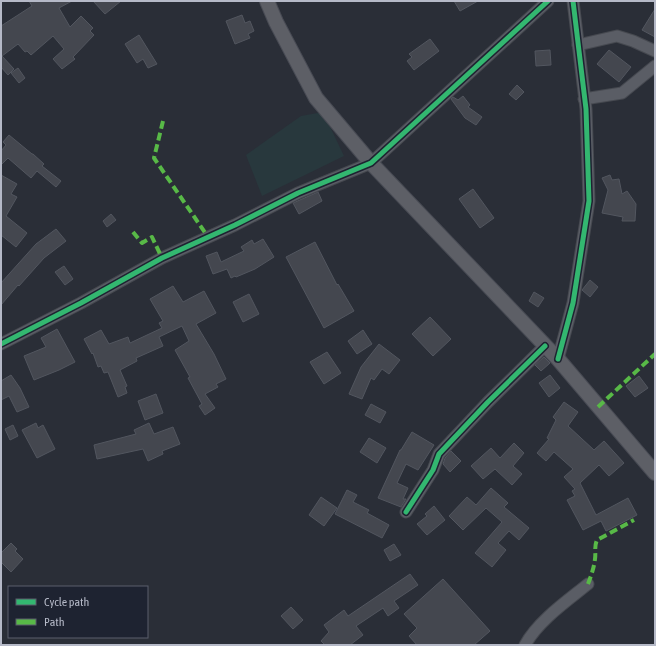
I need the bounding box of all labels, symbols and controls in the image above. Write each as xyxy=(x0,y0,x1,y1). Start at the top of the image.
legend xyxy=(8,586,148,638)
text: Cycle path xyxy=(44,595,89,609)
text: Path xyxy=(44,615,65,629)

